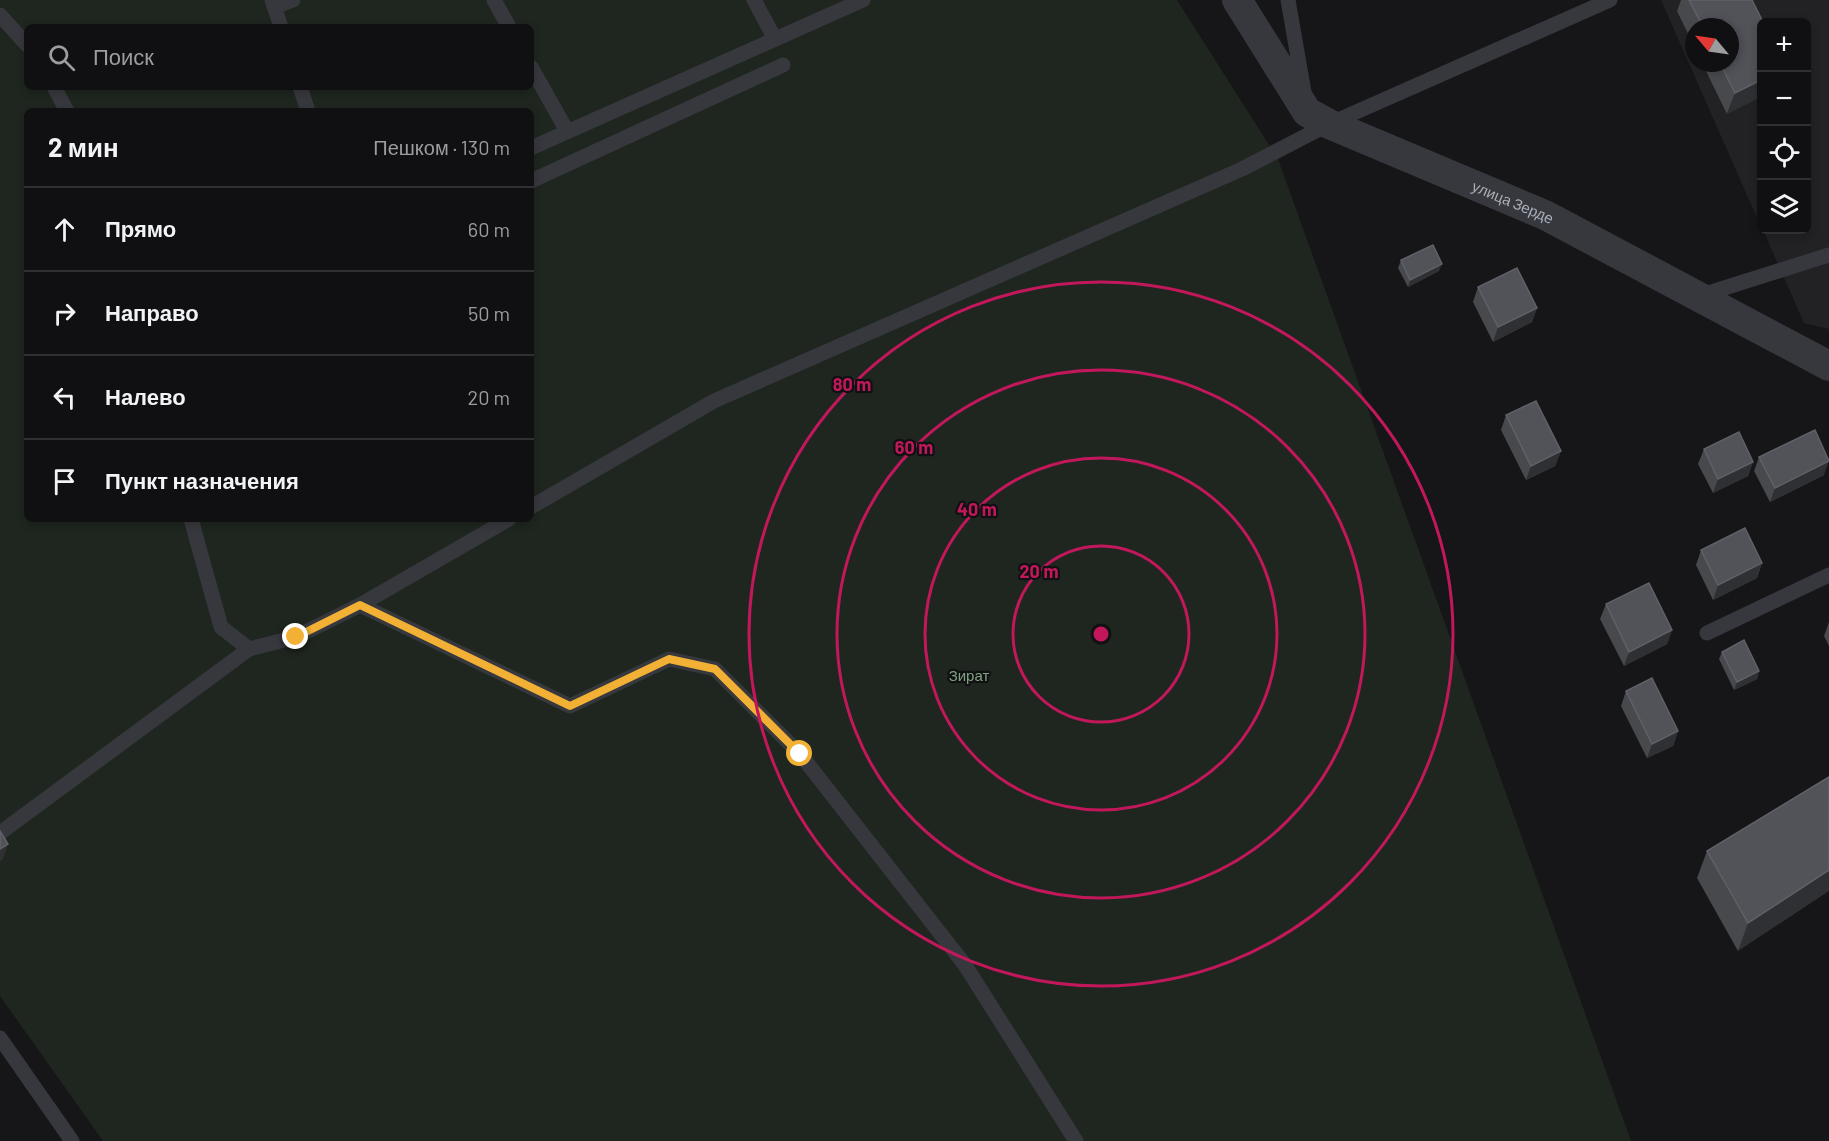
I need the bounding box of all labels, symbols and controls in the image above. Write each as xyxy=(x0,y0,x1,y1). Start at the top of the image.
north arrow xyxy=(1685,18,1739,72)
map controls xyxy=(1757,18,1811,234)
button: + xyxy=(1757,18,1811,72)
search box xyxy=(24,24,534,90)
icon: search xyxy=(45,41,78,74)
text: Поиск xyxy=(93,43,154,69)
button: − xyxy=(1757,72,1811,126)
button: locate xyxy=(1757,126,1811,180)
text: 2 мин xyxy=(48,131,119,162)
text: Пешком · 130 m xyxy=(373,135,510,159)
street label: улица Зерде xyxy=(1470,176,1557,227)
button: layers xyxy=(1757,180,1811,234)
icon: ahead xyxy=(48,213,81,246)
text: Прямо xyxy=(105,215,176,241)
text: 60 m xyxy=(468,217,510,241)
icon: right xyxy=(48,297,81,330)
text: Направо xyxy=(105,299,199,325)
text: 50 m xyxy=(468,301,510,325)
text: 80 m xyxy=(833,373,871,395)
icon: left xyxy=(48,381,81,414)
text: Налево xyxy=(105,383,186,409)
text: 20 m xyxy=(467,385,510,409)
text: 60 m xyxy=(895,436,933,458)
icon: arrive xyxy=(48,465,81,498)
text: Пункт назначения xyxy=(105,467,299,493)
text: 40 m xyxy=(957,498,997,520)
text: 20 m xyxy=(1020,560,1058,582)
route end xyxy=(282,623,308,649)
centre of rings xyxy=(1091,624,1111,644)
park label: Зират xyxy=(949,666,989,684)
route start xyxy=(786,740,812,766)

